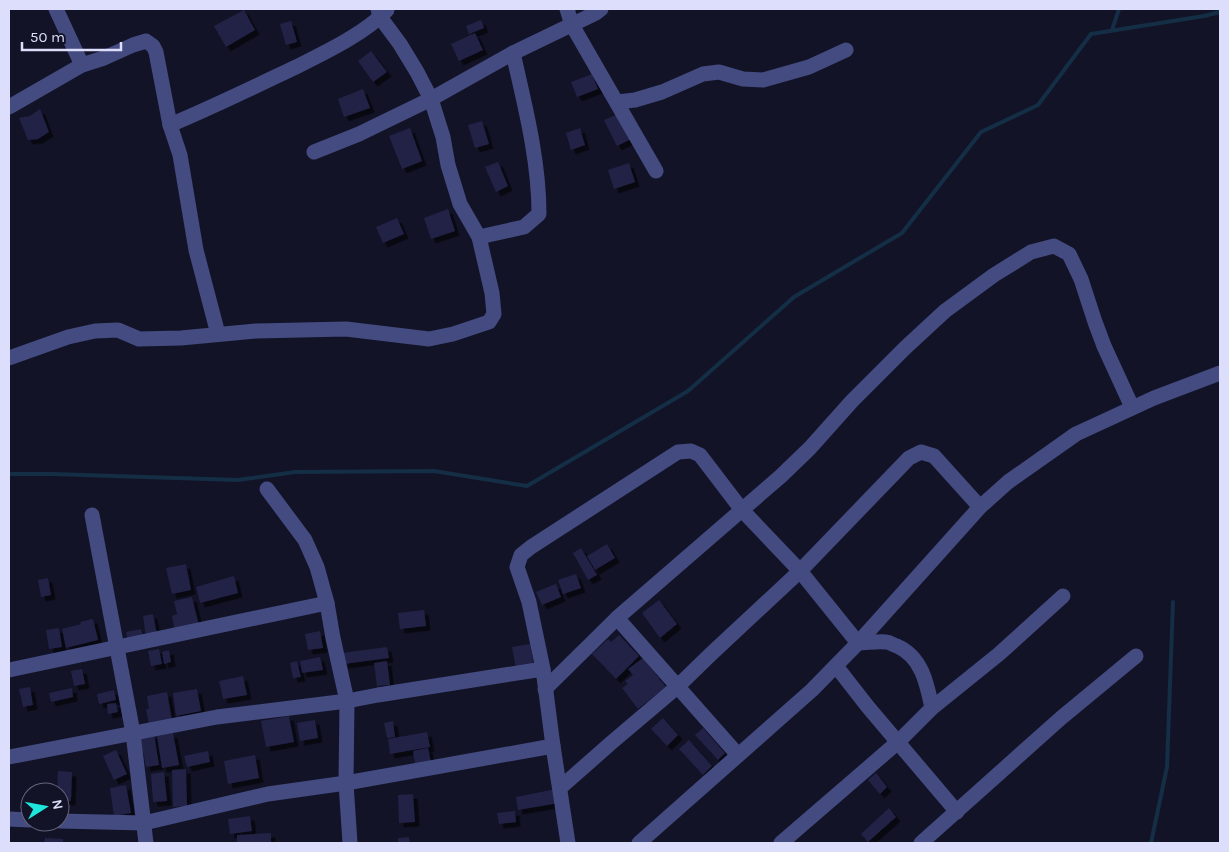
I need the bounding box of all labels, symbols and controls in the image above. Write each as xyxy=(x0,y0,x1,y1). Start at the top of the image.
scale bar xyxy=(22,20,121,52)
text: 50 m xyxy=(30,28,65,46)
north arrow xyxy=(20,782,70,832)
text: N xyxy=(48,798,67,811)

